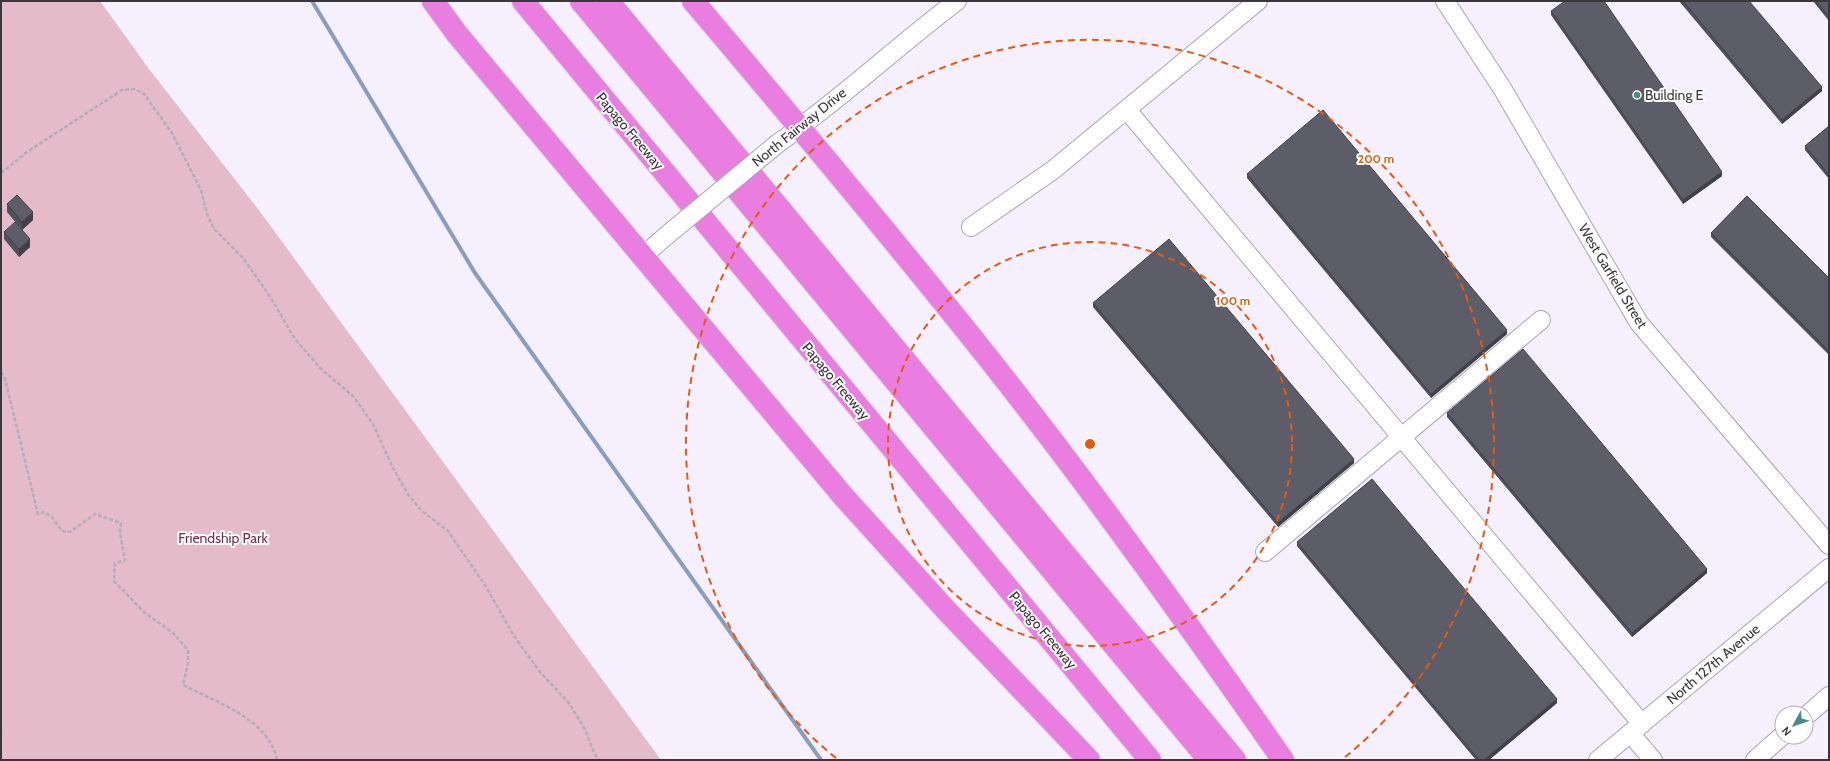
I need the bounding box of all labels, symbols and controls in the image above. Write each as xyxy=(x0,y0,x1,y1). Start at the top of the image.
street label: North Fairway Drive xyxy=(748,83,850,171)
place label: Building E xyxy=(1645,86,1704,104)
street label: Papago Freeway xyxy=(592,89,668,173)
marker: Building E xyxy=(1632,90,1642,100)
text: 200 m xyxy=(1358,151,1394,166)
street label: West Garfield Street xyxy=(1575,220,1651,332)
text: 100 m xyxy=(1216,293,1250,308)
street label: Papago Freeway xyxy=(798,339,874,423)
centre of rings xyxy=(1083,437,1097,451)
park label: Friendship Park xyxy=(178,529,268,547)
street label: Papago Freeway xyxy=(1005,588,1081,672)
street label: North 127th Avenue xyxy=(1663,620,1763,708)
north arrow xyxy=(1774,705,1814,745)
text: N xyxy=(1778,724,1794,739)

